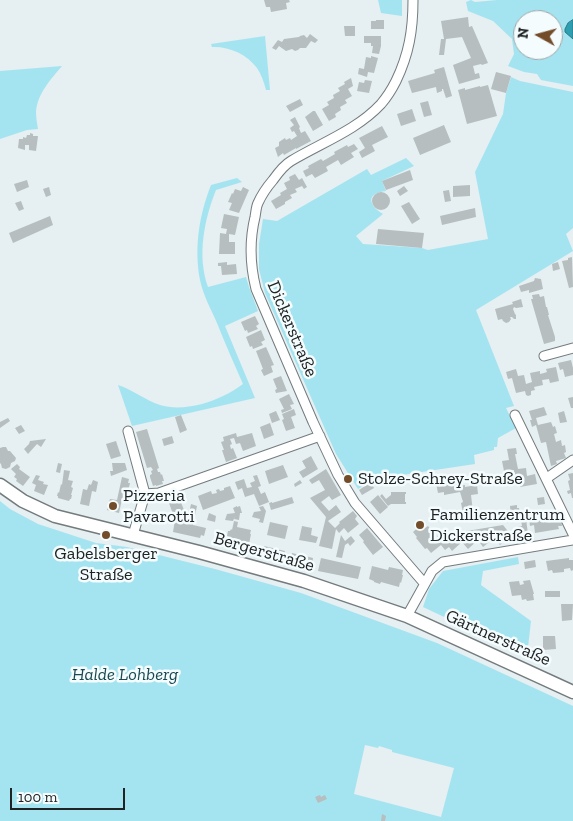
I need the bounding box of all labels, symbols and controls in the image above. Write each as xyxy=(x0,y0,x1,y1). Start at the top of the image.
north arrow xyxy=(513,10,563,60)
text: N xyxy=(515,27,533,40)
street label: Dickerstraße xyxy=(262,278,322,380)
place label: Stolze-Schrey-Straße xyxy=(358,468,523,490)
marker: Stolze-Schrey-Straße xyxy=(342,473,354,485)
place label: Pizzeria Pavarotti xyxy=(123,485,195,528)
marker: Pizzeria Pavarotti xyxy=(107,500,119,512)
place label: Familienzentrum Dickerstraße xyxy=(430,504,565,546)
marker: Familienzentrum Dickerstraße xyxy=(414,519,426,531)
street label: Bergerstraße xyxy=(211,527,317,577)
marker: Gabelsberger Straße xyxy=(100,529,112,541)
place label: Gabelsberger Straße xyxy=(54,543,158,586)
street label: Gärtnerstraße xyxy=(442,605,554,671)
park label: Halde Lohberg xyxy=(72,664,178,686)
scale bar xyxy=(12,778,128,810)
text: 100 m xyxy=(18,788,57,806)

